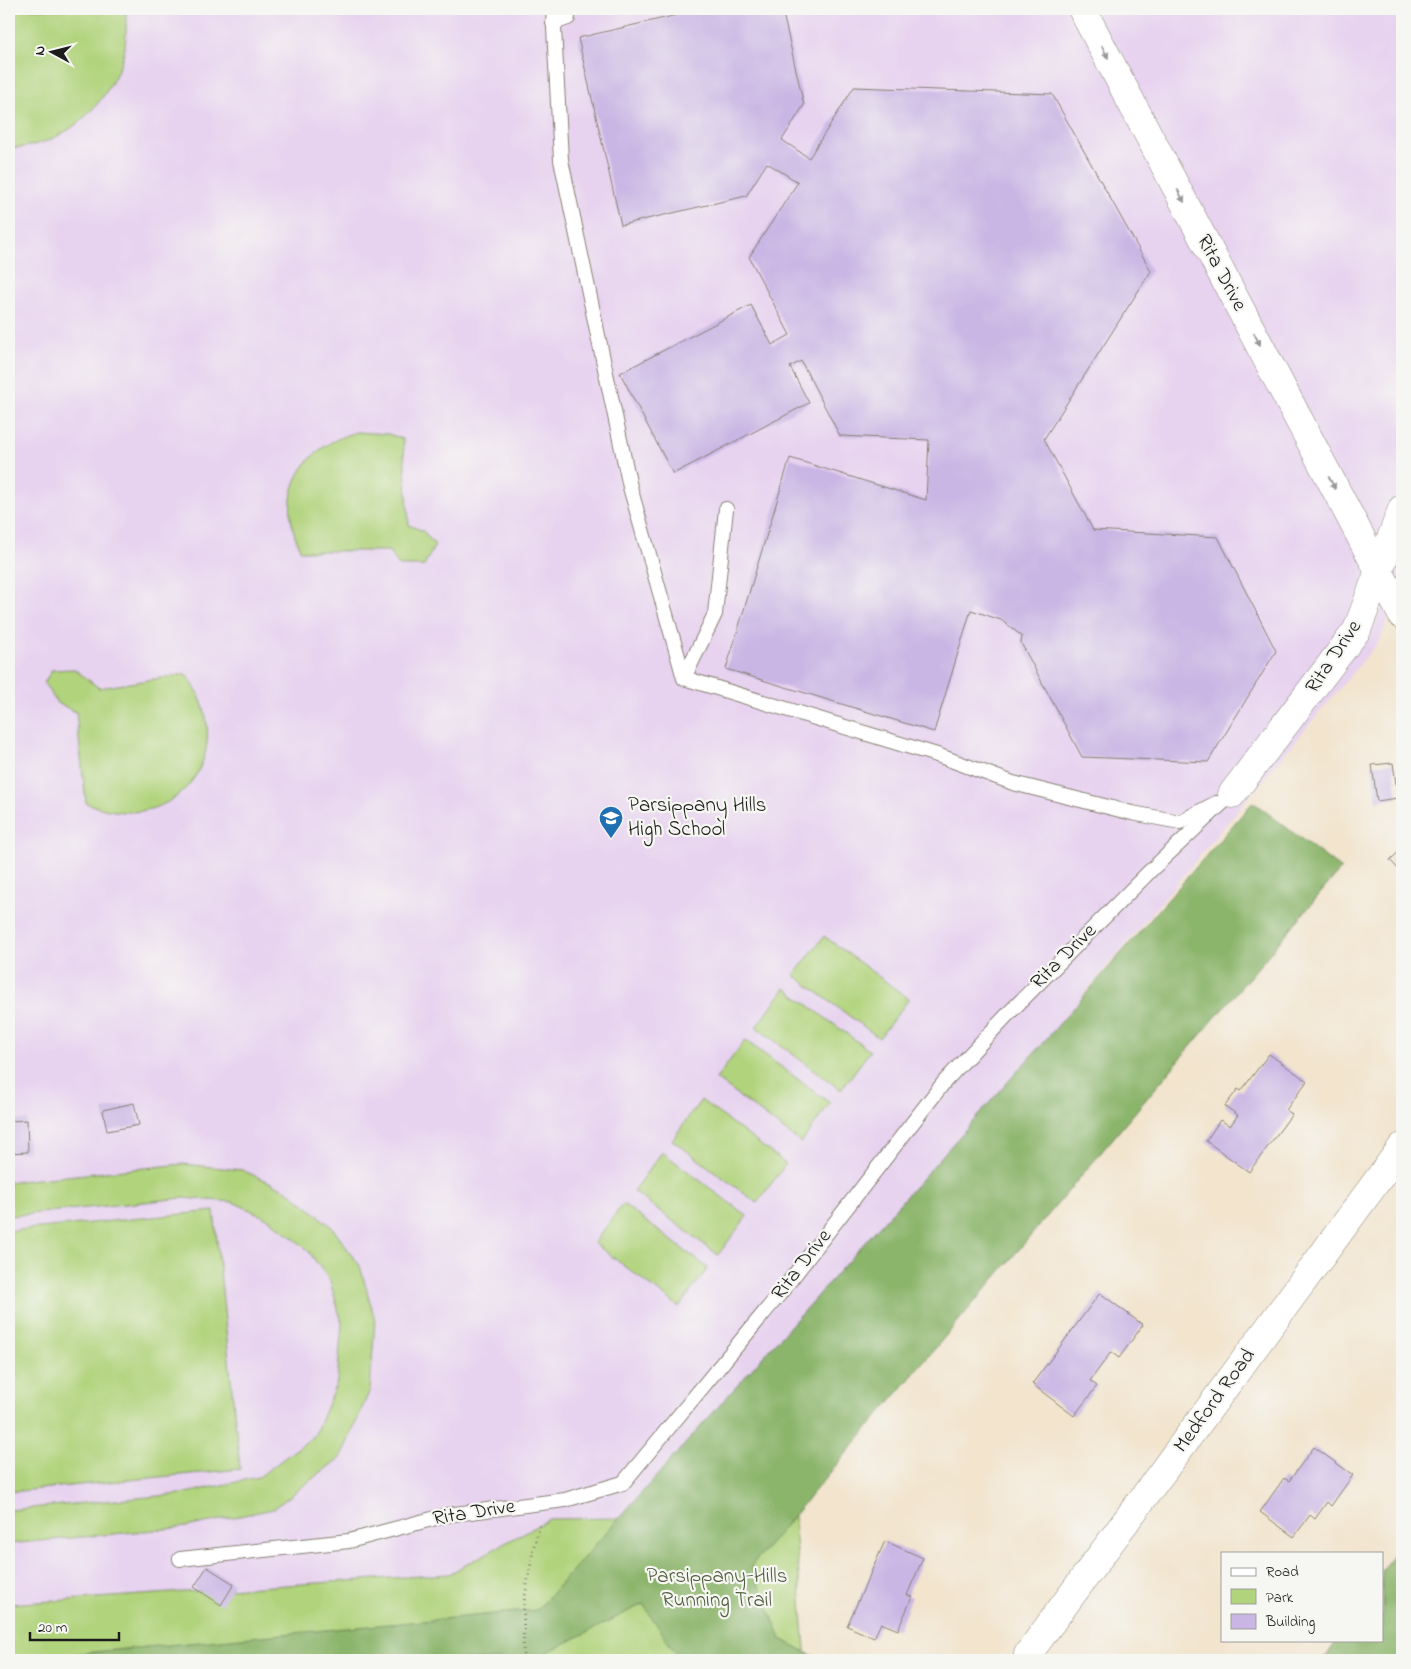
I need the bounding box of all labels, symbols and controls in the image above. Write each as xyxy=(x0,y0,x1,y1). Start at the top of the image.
north arrow xyxy=(28,28,78,78)
text: N xyxy=(30,45,52,57)
one-way arrow xyxy=(1101,45,1109,59)
one-way arrow xyxy=(1177,188,1185,203)
street label: Rita Drive xyxy=(1188,229,1254,317)
one-way arrow xyxy=(1252,333,1261,346)
one-way arrow xyxy=(1328,476,1336,490)
street label: Rita Drive xyxy=(1298,614,1370,700)
place label: Parsippany Hills High School xyxy=(628,791,766,847)
school or university icon: Parsippany Hills High School xyxy=(598,805,624,839)
street label: Rita Drive xyxy=(1024,917,1104,997)
street label: Rita Drive xyxy=(765,1223,840,1307)
street label: Medford Road xyxy=(1167,1342,1263,1459)
street label: Rita Drive xyxy=(431,1492,518,1534)
legend xyxy=(1221,1552,1384,1642)
text: Road xyxy=(1266,1561,1299,1583)
park label: Parsippany-Hills Running Trail xyxy=(646,1562,788,1618)
text: Park xyxy=(1266,1587,1294,1609)
scale bar xyxy=(30,1609,119,1641)
text: Building xyxy=(1265,1611,1315,1634)
text: 20 m xyxy=(38,1617,68,1639)

